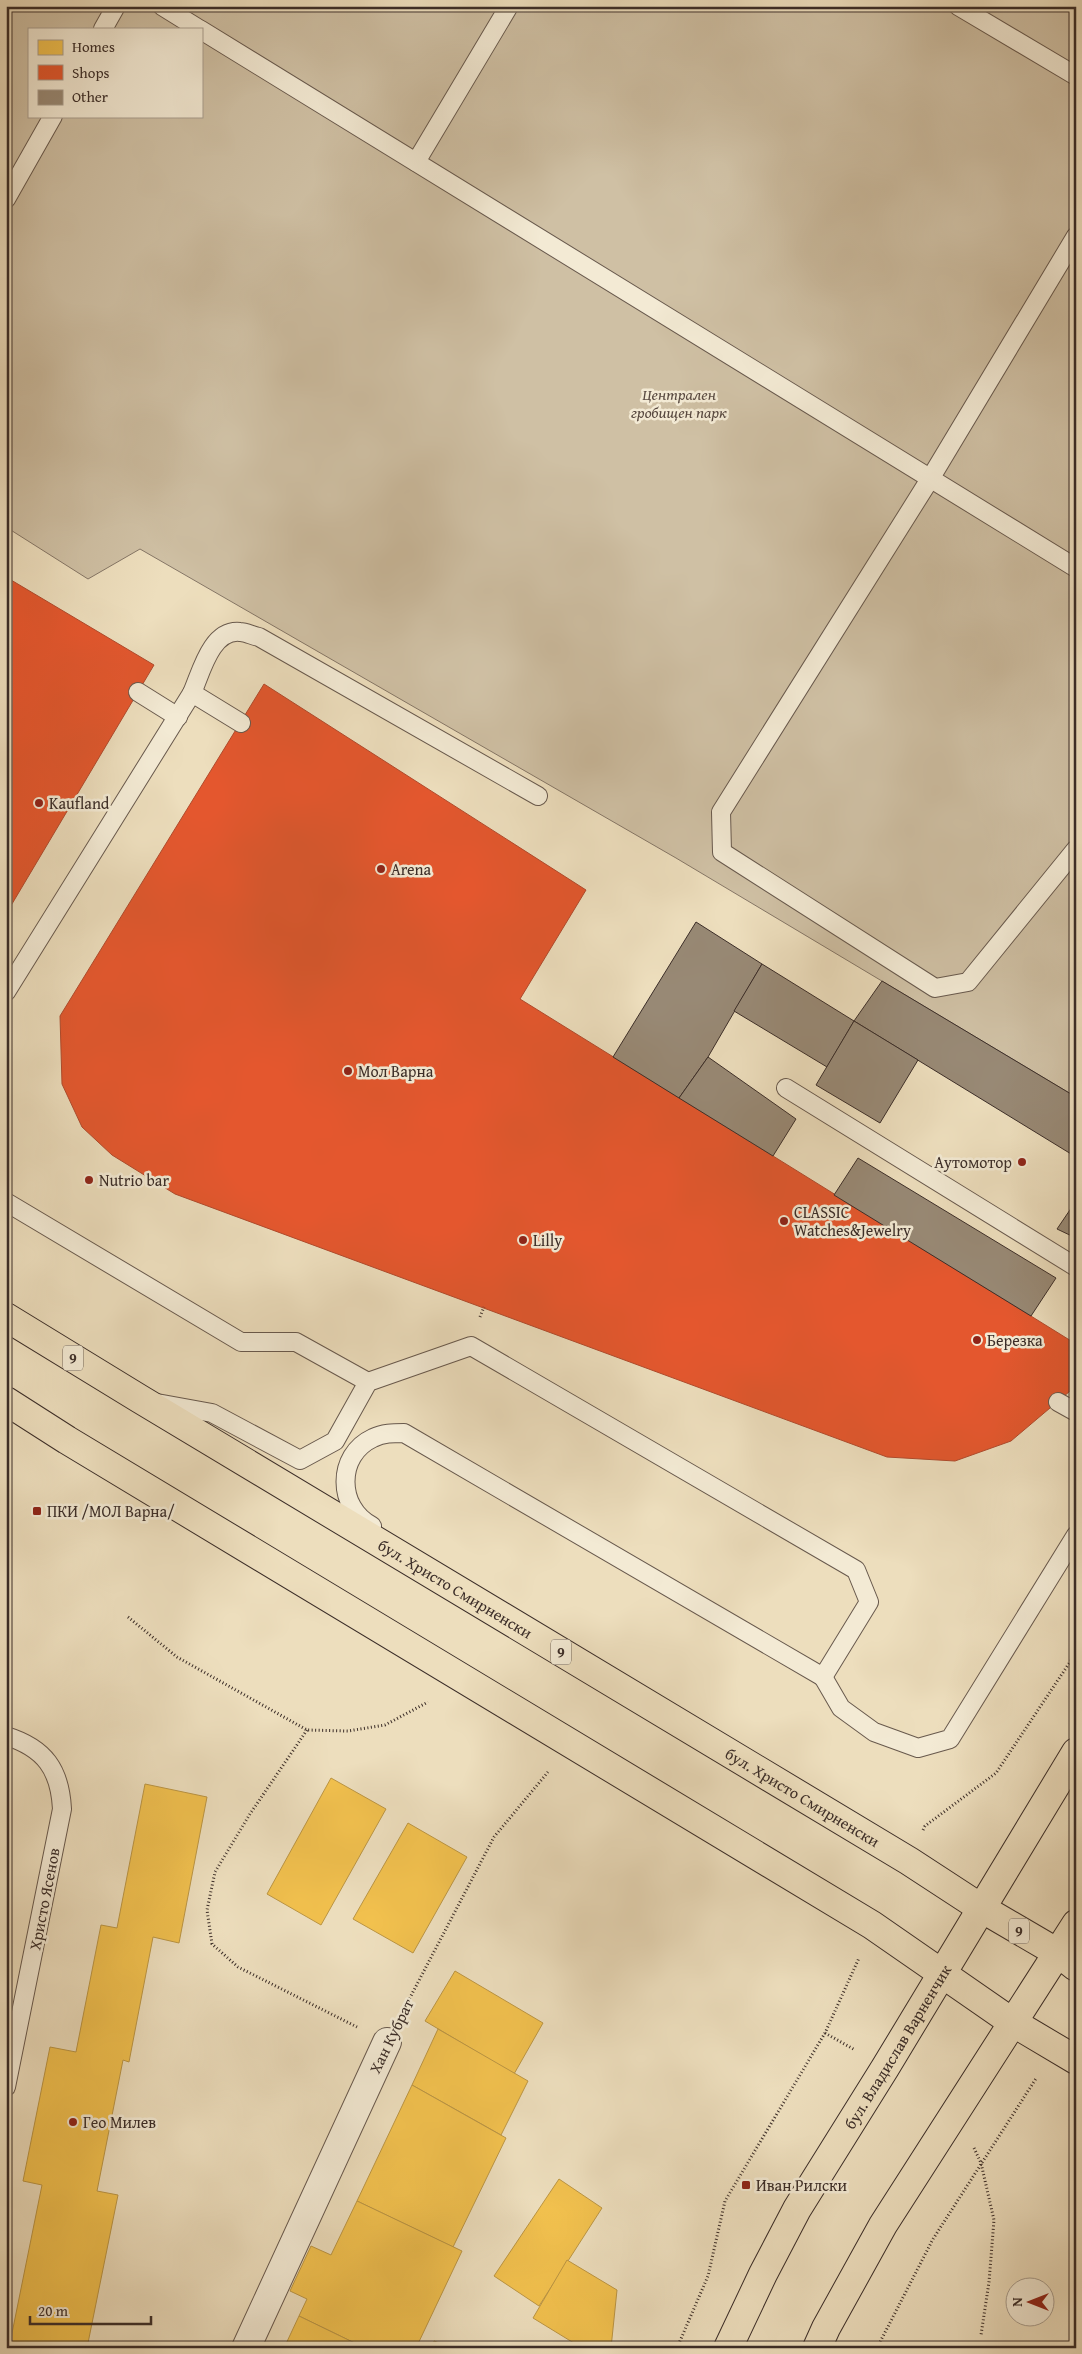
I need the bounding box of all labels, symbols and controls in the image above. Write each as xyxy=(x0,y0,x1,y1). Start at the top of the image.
legend xyxy=(28,28,202,118)
text: Homes xyxy=(72,36,115,57)
text: Shops xyxy=(72,62,109,83)
text: Other xyxy=(72,86,108,107)
park label: Централен гробищен парк xyxy=(631,382,727,424)
place label: Kaufland xyxy=(49,791,110,815)
marker: Kaufland xyxy=(33,797,45,809)
place label: Arena xyxy=(391,857,432,881)
marker: Arena xyxy=(375,863,387,875)
place label: Мол Варна xyxy=(358,1059,434,1083)
marker: Мол Варна xyxy=(342,1065,354,1077)
place label: Аутомотор xyxy=(934,1150,1012,1174)
marker: Аутомотор xyxy=(1016,1156,1028,1168)
place label: Nutrio bar xyxy=(99,1168,169,1192)
marker: Nutrio bar xyxy=(83,1174,95,1186)
place label: CLASSIC Watches&Jewelry xyxy=(794,1200,911,1242)
marker: CLASSIC Watches&Jewelry xyxy=(778,1215,790,1227)
place label: Lilly xyxy=(533,1228,562,1252)
marker: Lilly xyxy=(517,1234,529,1246)
place label: Березка xyxy=(987,1328,1043,1352)
marker: Березка xyxy=(971,1334,983,1346)
road number: 9 xyxy=(63,1346,83,1370)
place label: ПКИ /МОЛ Варна/ xyxy=(47,1499,175,1523)
marker: ПКИ /МОЛ Варна/ xyxy=(31,1505,43,1517)
street label: бул. Христо Смирненски xyxy=(374,1533,538,1644)
road number: 9 xyxy=(551,1640,571,1664)
street label: бул. Христо Смирненски xyxy=(721,1741,885,1853)
street label: Христо Ясенов xyxy=(22,1846,66,1952)
road number: 9 xyxy=(1009,1918,1029,1944)
street label: бул. Владислав Варненчик xyxy=(838,1959,957,2134)
street label: Хан Кубрат xyxy=(363,1994,420,2077)
place label: Гео Милев xyxy=(83,2110,156,2134)
marker: Гео Милев xyxy=(67,2116,79,2128)
place label: Иван Рилски xyxy=(756,2173,847,2197)
marker: Иван Рилски xyxy=(740,2179,752,2191)
north arrow xyxy=(1004,2276,1054,2326)
scale bar xyxy=(30,2294,151,2326)
text: N xyxy=(1007,2297,1027,2307)
text: 20 m xyxy=(38,2300,69,2321)

